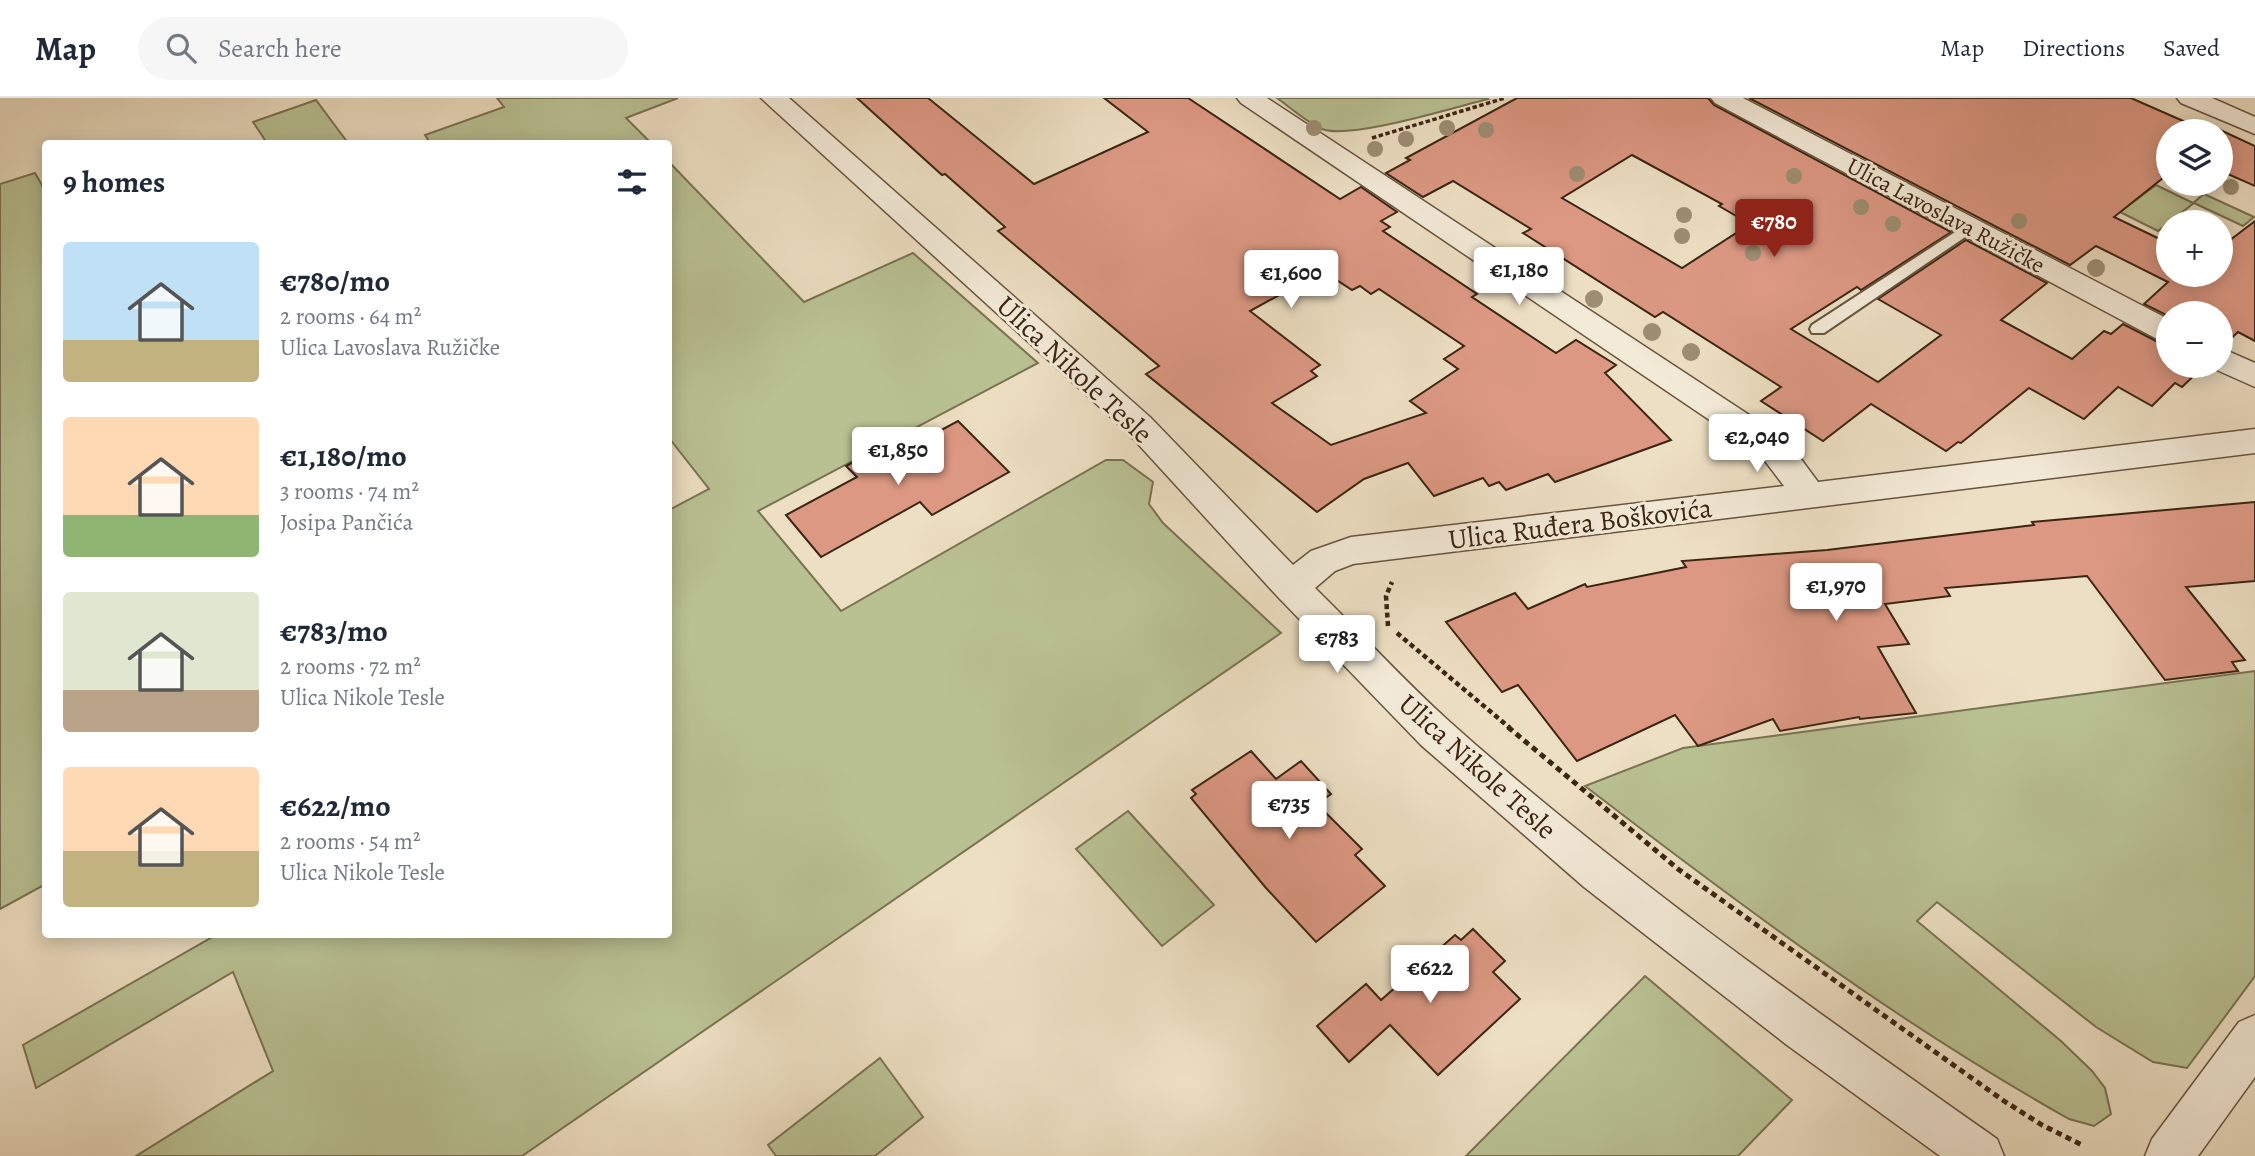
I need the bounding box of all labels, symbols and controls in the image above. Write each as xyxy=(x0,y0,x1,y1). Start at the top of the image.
search box xyxy=(138,17,628,80)
text: Map xyxy=(35,26,96,71)
icon: search xyxy=(162,29,200,67)
text: Search here xyxy=(218,31,342,66)
text: Map xyxy=(1940,32,1984,64)
text: Directions xyxy=(2022,32,2125,64)
text: Saved xyxy=(2163,32,2220,64)
map controls xyxy=(2156,119,2233,378)
button: layers xyxy=(2156,119,2233,196)
street label: Ulica Lavoslava Ružičke xyxy=(1841,150,2050,281)
text: 9 homes xyxy=(63,162,165,202)
icon: filters xyxy=(613,163,651,201)
pin: €780 xyxy=(1733,200,1815,259)
text: €780 xyxy=(1751,206,1797,237)
button: + xyxy=(2156,210,2233,287)
pin: €1,180 xyxy=(1462,248,1576,307)
pin: €1,600 xyxy=(1234,250,1348,310)
text: €1,180 xyxy=(1490,254,1548,285)
text: €1,600 xyxy=(1260,257,1322,288)
text: €780/mo xyxy=(280,261,390,301)
icon: home xyxy=(119,270,203,354)
street label: Ulica Nikole Tesle xyxy=(988,287,1161,452)
text: 2 rooms · 64 m² xyxy=(280,301,421,332)
button: − xyxy=(2156,301,2233,378)
text: Ulica Lavoslava Ružičke xyxy=(280,332,500,363)
pin: €2,040 xyxy=(1700,414,1814,474)
text: €2,040 xyxy=(1725,421,1789,452)
pin: €1,850 xyxy=(841,428,955,487)
text: €1,850 xyxy=(868,434,928,465)
text: €1,180/mo xyxy=(280,436,407,476)
icon: home xyxy=(119,445,203,529)
text: 3 rooms · 74 m² xyxy=(280,476,419,507)
street label: Ulica Ruđera Boškovića xyxy=(1446,489,1714,559)
text: Josipa Pančića xyxy=(280,507,413,538)
pin: €1,970 xyxy=(1779,564,1893,623)
text: €1,970 xyxy=(1806,570,1866,601)
text: €783/mo xyxy=(280,611,388,651)
pin: €783 xyxy=(1296,616,1378,675)
icon: home xyxy=(119,620,203,704)
text: €783 xyxy=(1315,622,1359,653)
text: 2 rooms · 72 m² xyxy=(280,651,421,682)
text: Ulica Nikole Tesle xyxy=(280,682,445,713)
street label: Ulica Nikole Tesle xyxy=(1390,685,1565,848)
pin: €735 xyxy=(1248,782,1330,841)
text: €622/mo xyxy=(280,786,391,826)
text: €735 xyxy=(1268,788,1310,819)
icon: home xyxy=(119,795,203,879)
text: 2 rooms · 54 m² xyxy=(280,826,421,857)
text: Ulica Nikole Tesle xyxy=(280,857,445,888)
pin: €622 xyxy=(1389,946,1471,1005)
text: €622 xyxy=(1407,952,1453,983)

